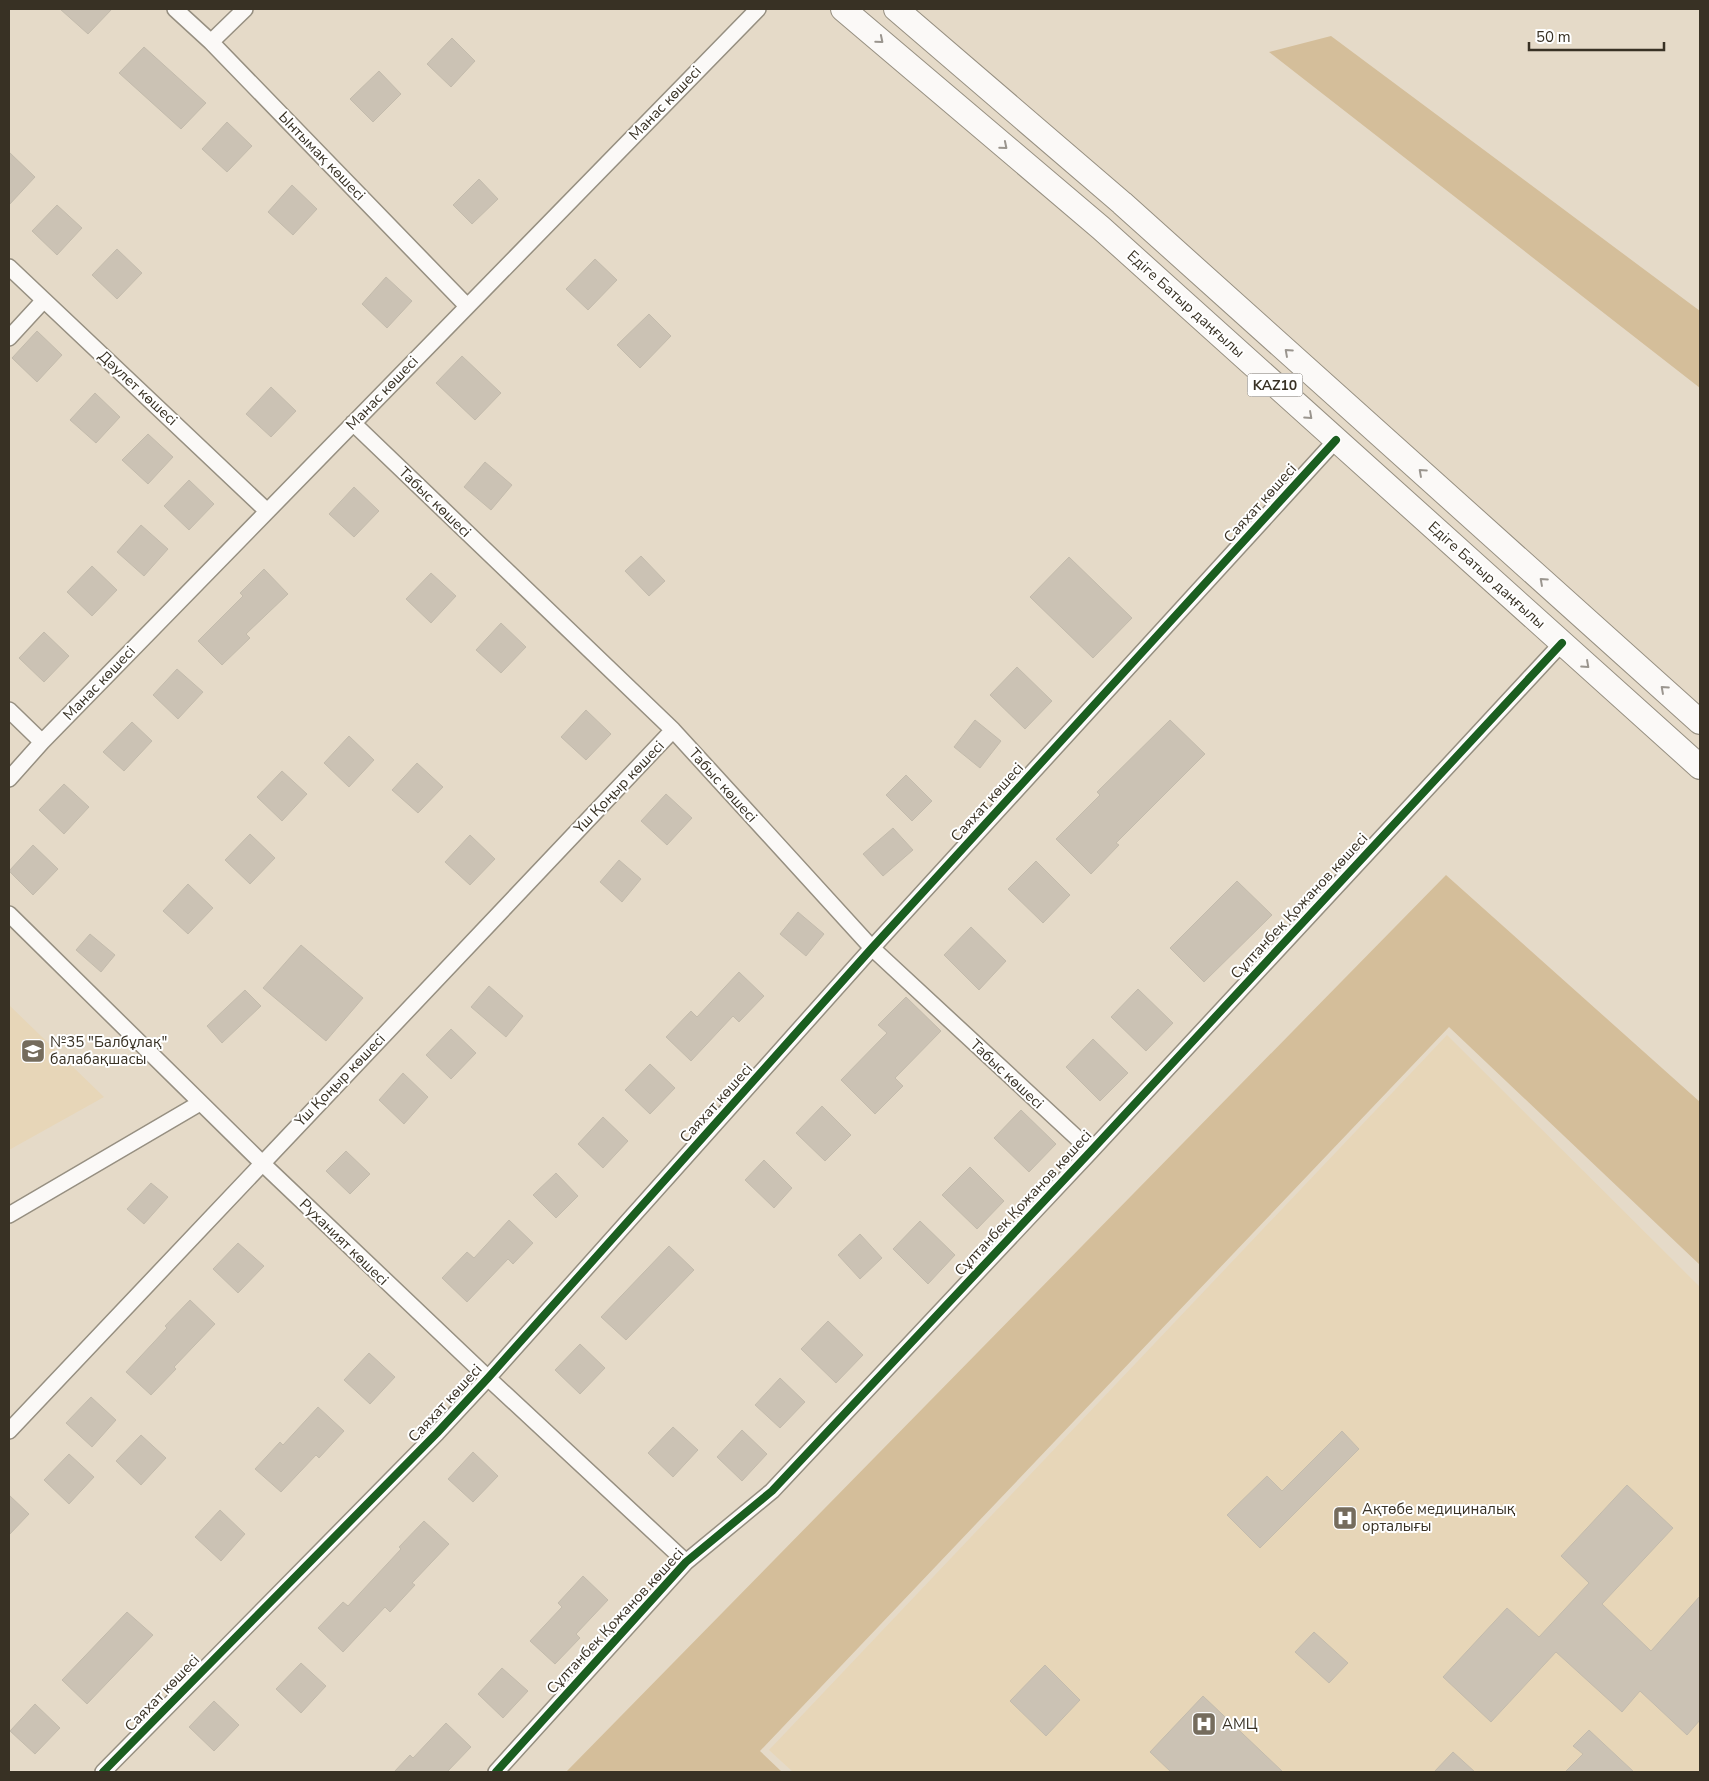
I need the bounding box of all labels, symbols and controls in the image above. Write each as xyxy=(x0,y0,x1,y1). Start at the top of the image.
scale bar xyxy=(1529,20,1664,52)
text: 50 m xyxy=(1536,27,1571,47)
one-way arrow xyxy=(875,35,884,44)
street label: Манас көшесі xyxy=(624,62,706,144)
street label: Ынтымақ көшесі xyxy=(274,107,370,205)
one-way arrow xyxy=(998,140,1007,148)
street label: Едіге Батыр даңғылы xyxy=(1123,246,1249,362)
street label: Дәулет көшесі xyxy=(94,346,182,430)
one-way arrow xyxy=(1285,349,1294,358)
street label: Манас көшесі xyxy=(341,352,423,434)
road number: KAZ10 xyxy=(1248,374,1302,396)
one-way arrow xyxy=(1304,410,1313,419)
street label: Саяхат көшесі xyxy=(1219,459,1301,547)
street label: Табыс көшесі xyxy=(394,462,476,542)
one-way arrow xyxy=(1419,469,1428,478)
street label: Едіге Батыр даңғылы xyxy=(1424,517,1550,633)
one-way arrow xyxy=(1540,578,1549,587)
street label: Манас көшесі xyxy=(58,642,140,724)
one-way arrow xyxy=(1581,659,1590,668)
one-way arrow xyxy=(1660,686,1669,695)
street label: Үш Қоңыр көшесі xyxy=(569,736,669,839)
street label: Табыс көшесі xyxy=(684,744,762,826)
street label: Саяхат көшесі xyxy=(946,758,1028,846)
street label: Сұлтанбек Қожанов көшесі xyxy=(1226,829,1372,983)
street label: Үш Қоңыр көшесі xyxy=(290,1029,390,1132)
place label: №35 "Балбұлақ" балабақшасы xyxy=(50,1032,167,1069)
street label: Табыс көшесі xyxy=(966,1035,1048,1113)
school or university icon: №35 "Балбұлақ" балабақшасы xyxy=(20,1038,46,1064)
street label: Саяхат көшесі xyxy=(675,1059,757,1147)
street label: Сұлтанбек Қожанов көшесі xyxy=(950,1126,1096,1280)
street label: Руханият көшесі xyxy=(295,1194,393,1290)
street label: Саяхат көшесі xyxy=(404,1360,486,1446)
place label: Ақтөбе медициналық орталығы xyxy=(1362,1499,1516,1536)
hospital icon: Ақтөбе медициналық орталығы xyxy=(1332,1505,1358,1531)
street label: Сұлтанбек Қожанов көшесі xyxy=(542,1544,688,1698)
street label: Саяхат көшесі xyxy=(120,1650,204,1736)
hospital icon: АМЦ xyxy=(1191,1711,1217,1737)
place label: АМЦ xyxy=(1222,1714,1258,1734)

